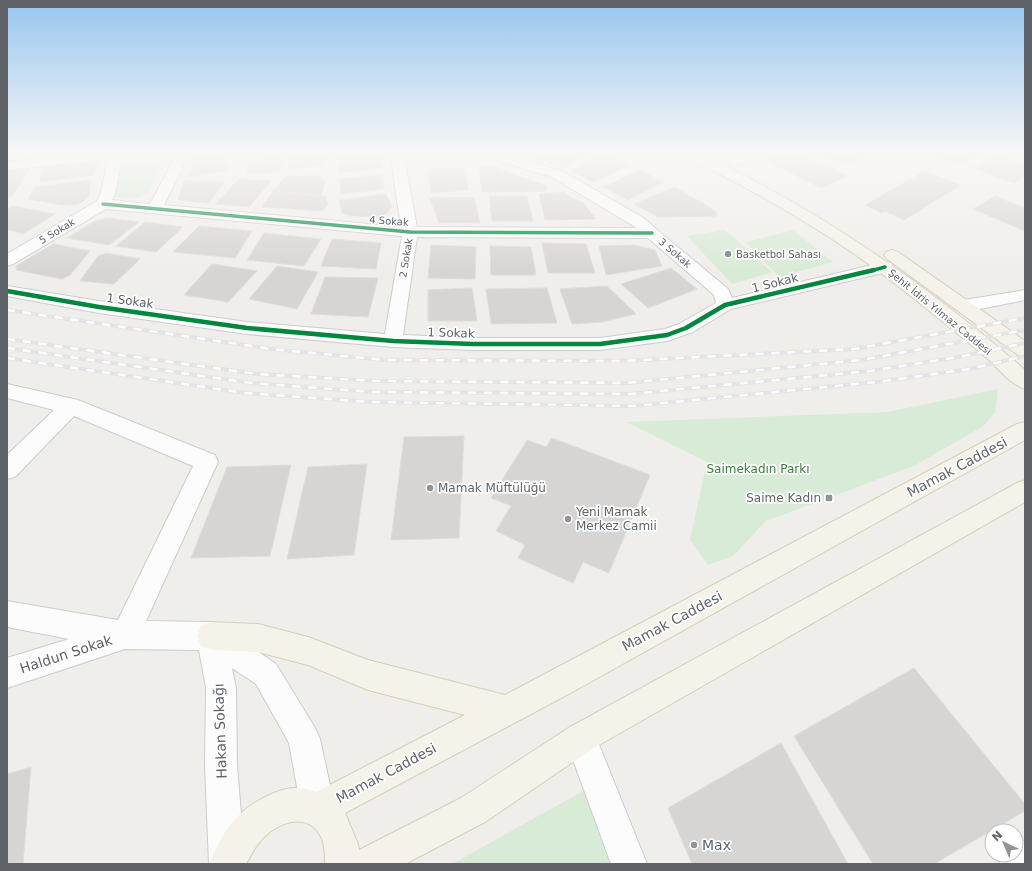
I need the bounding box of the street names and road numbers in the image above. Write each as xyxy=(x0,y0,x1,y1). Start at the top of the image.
street label: 4 Sokak xyxy=(369,214,409,228)
street label: 5 Sokak xyxy=(37,216,77,246)
street label: 3 Sokak xyxy=(656,236,694,270)
street label: 2 Sokak xyxy=(397,237,415,278)
street label: Şehit İdris Yılmaz Caddesi xyxy=(886,266,994,357)
street label: 1 Sokak xyxy=(750,270,800,296)
street label: 1 Sokak xyxy=(106,291,155,311)
street label: 1 Sokak xyxy=(427,325,475,341)
street label: Mamak Caddesi xyxy=(904,434,1010,500)
street label: Mamak Caddesi xyxy=(619,588,725,654)
street label: Haldun Sokak xyxy=(18,631,115,676)
street label: Hakan Sokağı xyxy=(210,683,230,779)
street label: Mamak Caddesi xyxy=(333,740,439,806)

